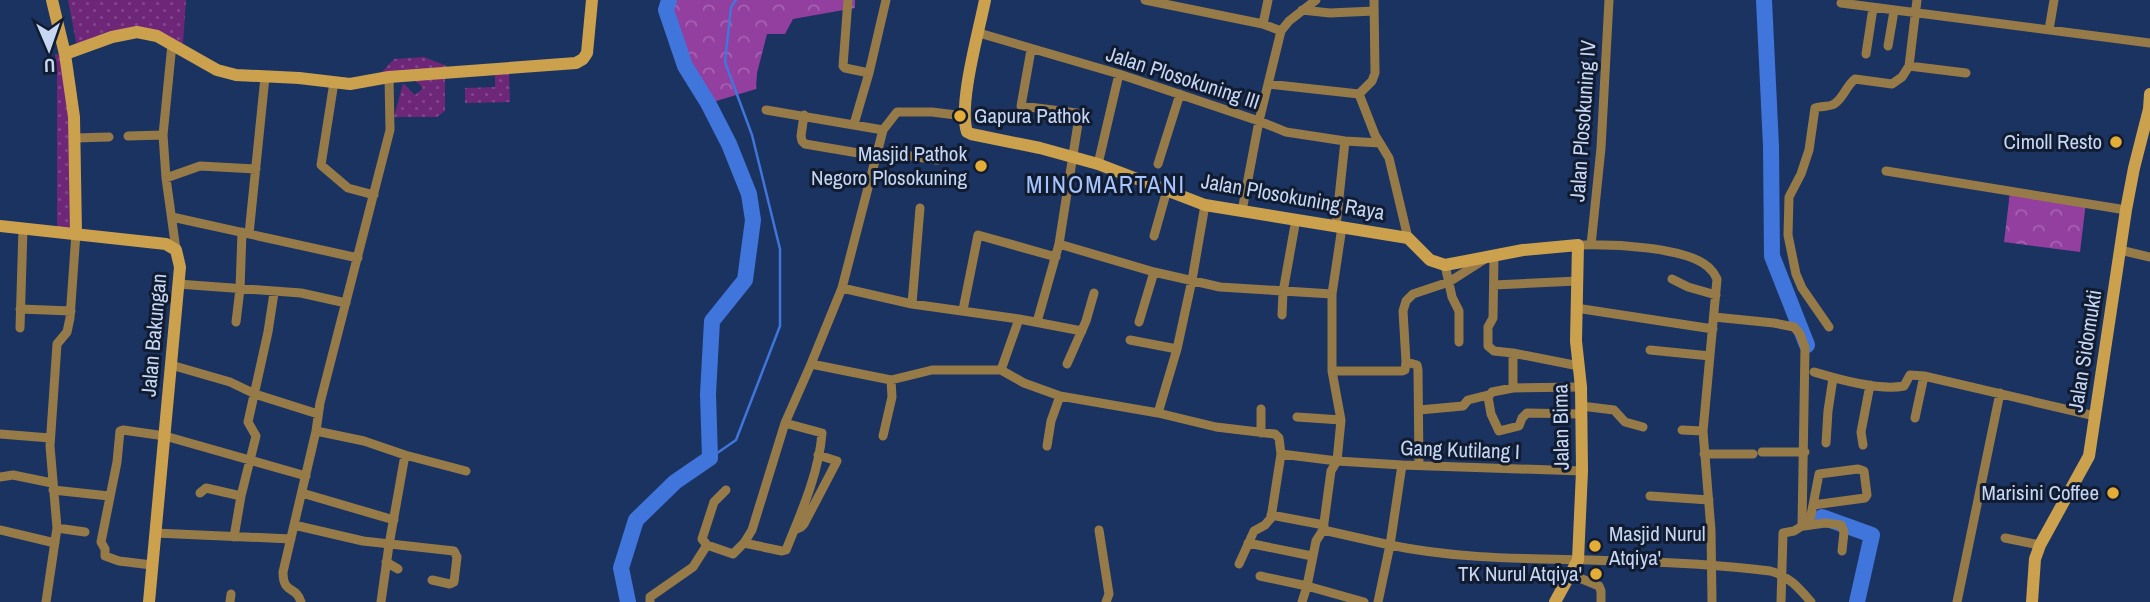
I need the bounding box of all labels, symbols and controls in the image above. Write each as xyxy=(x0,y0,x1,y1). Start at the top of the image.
north arrow xyxy=(14,14,84,84)
street label: Jalan Plosokuning III xyxy=(1103,39,1264,116)
street label: Jalan Plosokuning IV xyxy=(1562,39,1603,203)
text: U xyxy=(44,53,56,79)
place label: Gapura Pathok xyxy=(974,101,1090,130)
marker: Gapura Pathok xyxy=(952,108,968,124)
place label: Cimoll Resto xyxy=(2003,127,2102,156)
marker: Cimoll Resto xyxy=(2108,134,2124,150)
place label: Masjid Pathok Negoro Plosokuning xyxy=(811,139,967,192)
marker: Masjid Pathok Negoro Plosokuning xyxy=(973,158,989,174)
street label: Jalan Plosokuning Raya xyxy=(1199,166,1387,227)
district label: MINOMARTANI xyxy=(1026,168,1186,200)
street label: Jalan Bakungan xyxy=(134,272,173,398)
street label: Jalan Sidomukti xyxy=(2061,288,2108,414)
street label: Jalan Bima xyxy=(1545,383,1576,470)
street label: Gang Kutilang I xyxy=(1400,433,1520,466)
place label: Marisini Coffee xyxy=(1982,478,2099,507)
marker: Marisini Coffee xyxy=(2105,485,2121,501)
place label: Masjid Nurul Atqiya' xyxy=(1608,519,1706,572)
marker: Masjid Nurul Atqiya' xyxy=(1587,538,1603,554)
place label: TK Nurul Atqiya' xyxy=(1458,559,1582,588)
marker: TK Nurul Atqiya' xyxy=(1588,566,1604,582)

